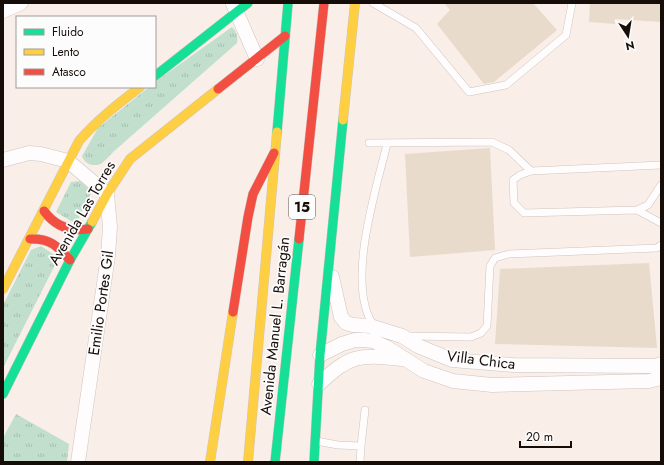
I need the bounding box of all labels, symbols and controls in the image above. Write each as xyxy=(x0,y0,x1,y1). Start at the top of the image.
legend xyxy=(16,16,156,88)
north arrow xyxy=(608,16,648,56)
text: Fluido xyxy=(52,23,84,41)
text: N xyxy=(624,37,636,55)
text: Lento xyxy=(52,43,80,61)
text: Atasco xyxy=(52,63,86,81)
street label: Avenida Las Torres xyxy=(43,157,121,269)
road number: 15 xyxy=(289,195,315,219)
street label: Avenida Manuel L. Barragán xyxy=(255,236,295,416)
street label: Emilio Portes Gil xyxy=(83,249,119,357)
street label: Villa Chica xyxy=(445,345,517,375)
scale bar xyxy=(520,423,571,449)
text: 20 m xyxy=(526,428,553,446)

